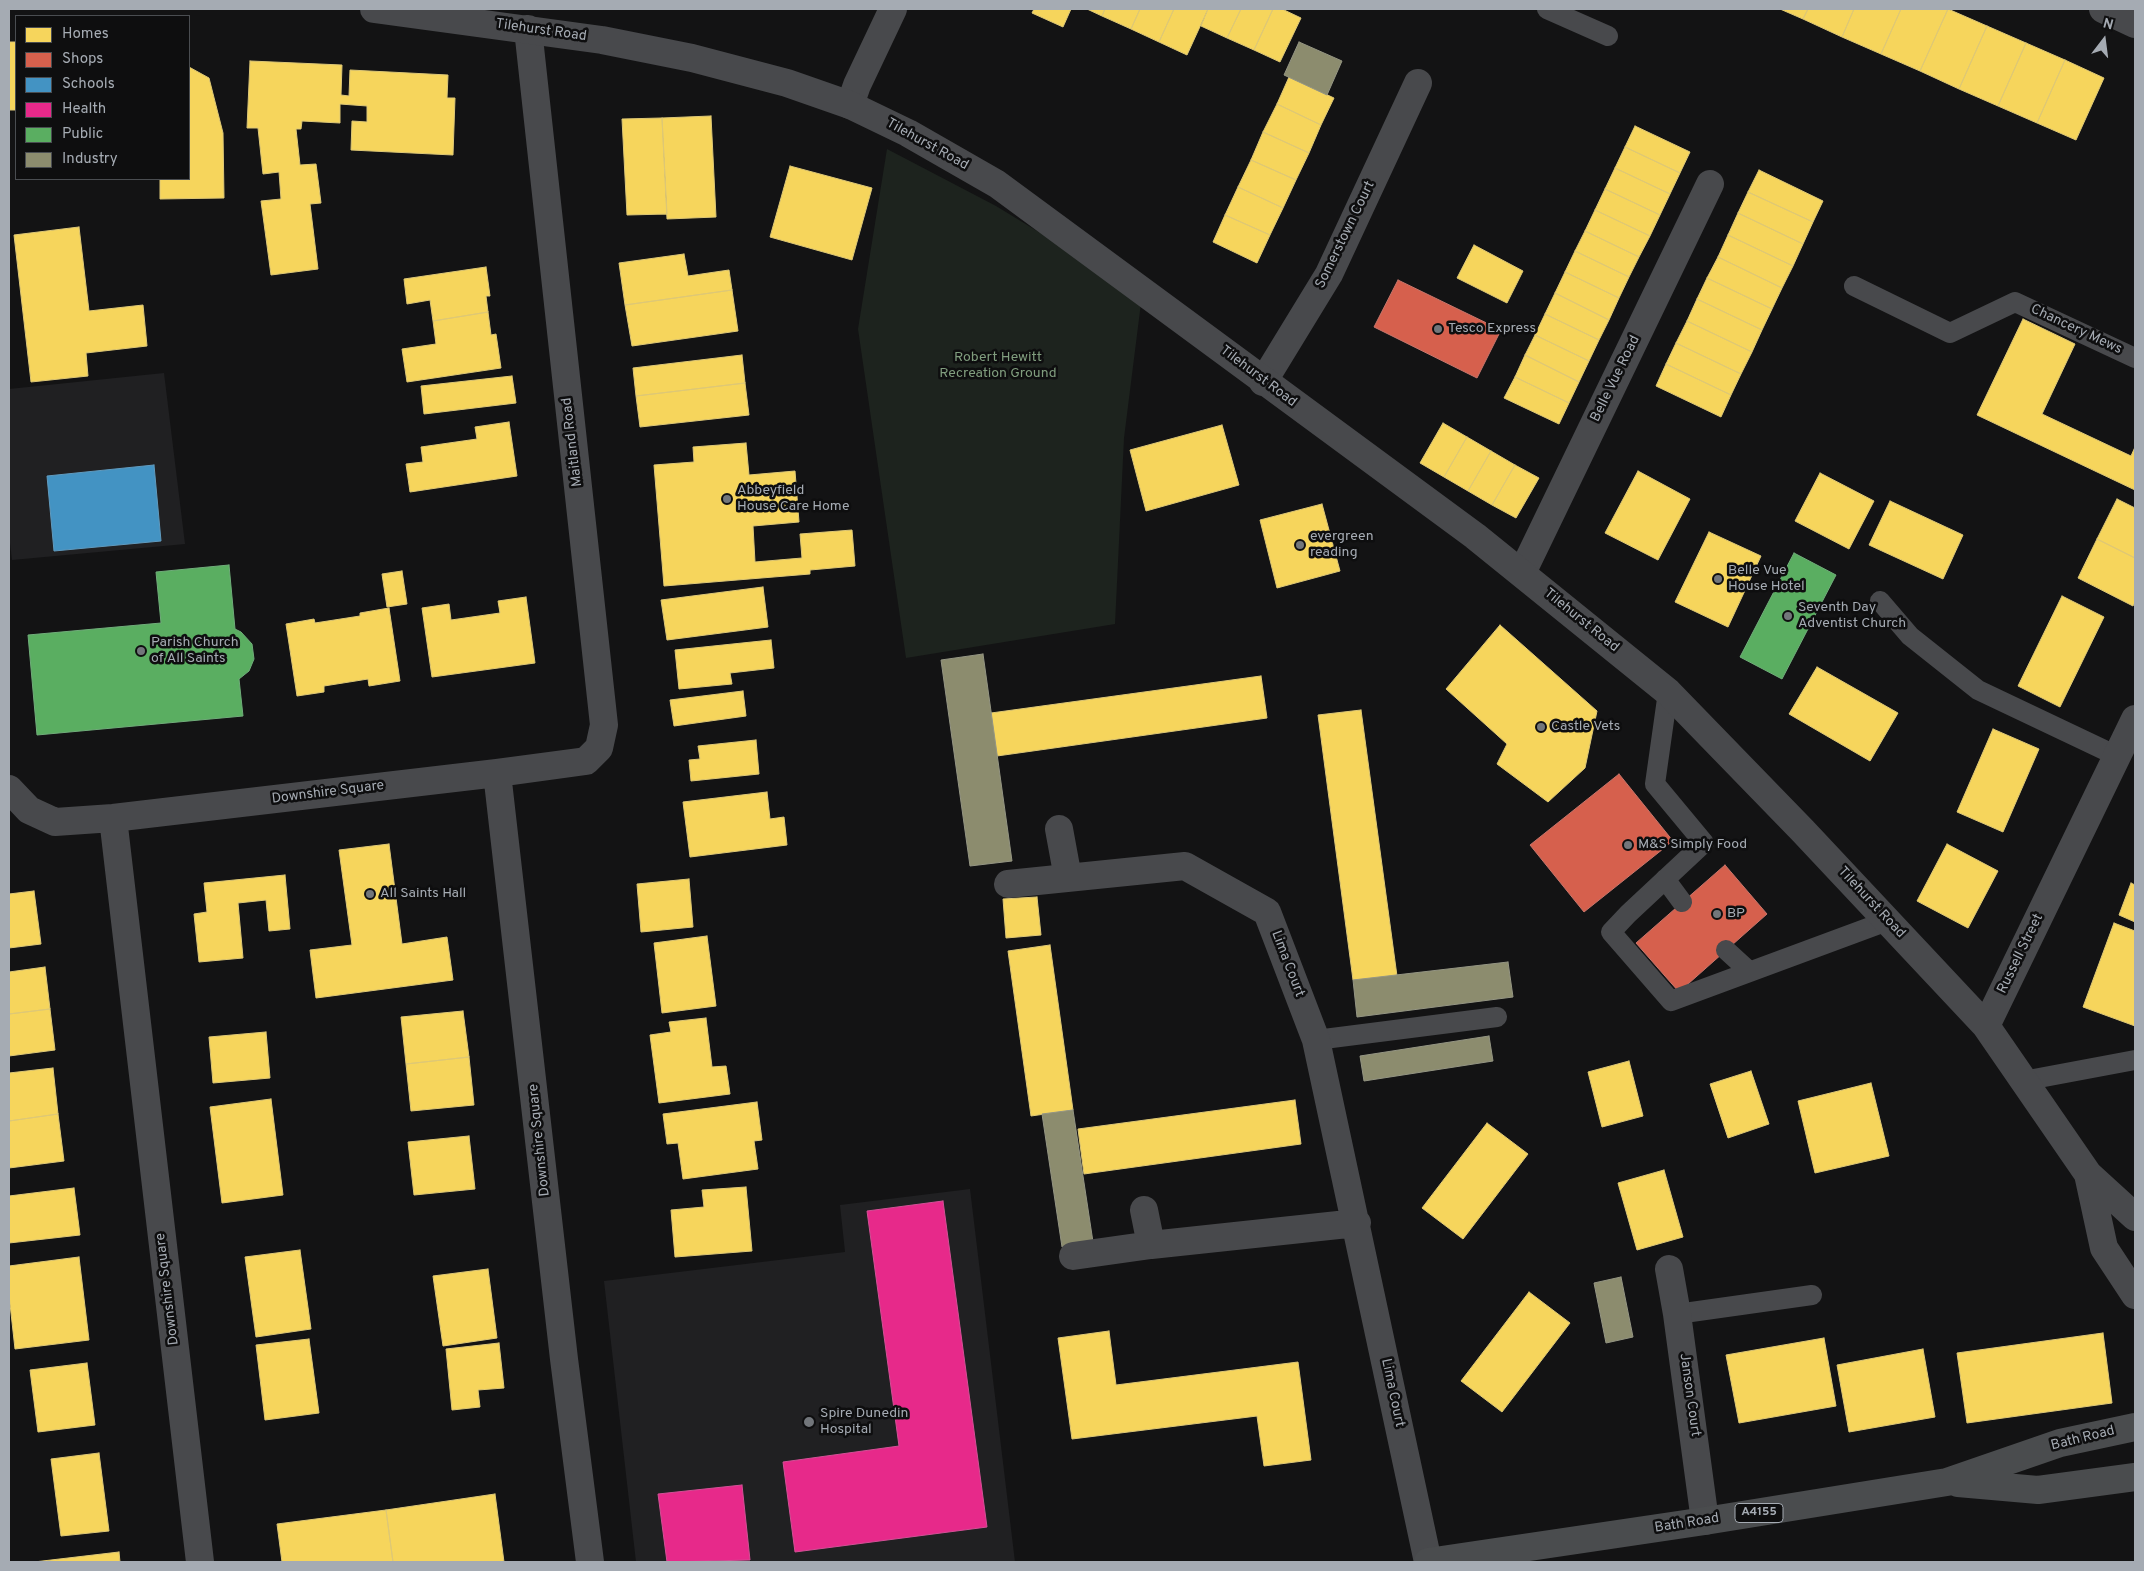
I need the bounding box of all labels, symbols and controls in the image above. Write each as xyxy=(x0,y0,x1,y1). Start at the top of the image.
legend xyxy=(15,15,190,180)
north arrow xyxy=(2079,15,2129,65)
street label: Tilehurst Road xyxy=(495,16,587,46)
text: N xyxy=(2101,16,2115,35)
text: Homes xyxy=(62,25,109,44)
text: Shops xyxy=(62,50,103,69)
text: Schools xyxy=(62,75,115,94)
text: Health xyxy=(62,100,106,119)
street label: Tilehurst Road xyxy=(883,115,971,175)
text: Public xyxy=(62,125,103,144)
text: Industry xyxy=(62,150,118,169)
street label: Somerstown Court xyxy=(1313,179,1379,291)
street label: Chancery Mews xyxy=(2028,301,2124,359)
place label: Tesco Express xyxy=(1448,321,1536,337)
marker: Tesco Express xyxy=(1432,323,1444,335)
street label: Belle Vue Road xyxy=(1588,333,1644,425)
street label: Tilehurst Road xyxy=(1216,343,1300,411)
park label: Robert Hewitt Recreation Ground xyxy=(939,350,1057,382)
street label: Maitland Road xyxy=(559,396,587,488)
place label: Abbeyfield House Care Home xyxy=(737,483,849,516)
marker: Abbeyfield House Care Home xyxy=(721,493,733,505)
place label: evergreen reading xyxy=(1310,529,1374,562)
marker: evergreen reading xyxy=(1294,539,1306,551)
place label: Belle Vue House Hotel xyxy=(1728,563,1805,596)
marker: Belle Vue House Hotel xyxy=(1712,573,1724,585)
street label: Tilehurst Road xyxy=(1540,586,1622,656)
place label: Seventh Day Adventist Church xyxy=(1798,600,1906,632)
marker: Seventh Day Adventist Church xyxy=(1782,610,1794,622)
place label: Parish Church of All Saints xyxy=(151,635,239,668)
marker: Parish Church of All Saints xyxy=(135,645,147,657)
place label: Castle Vets xyxy=(1551,719,1620,735)
marker: Castle Vets xyxy=(1535,721,1547,733)
street label: Downshire Square xyxy=(271,778,385,808)
place label: M&S Simply Food xyxy=(1638,837,1747,853)
marker: M&S Simply Food xyxy=(1622,839,1634,851)
street label: Tilehurst Road xyxy=(1834,864,1908,942)
place label: All Saints Hall xyxy=(380,886,466,902)
marker: All Saints Hall xyxy=(364,888,376,900)
place label: BP xyxy=(1727,906,1745,922)
marker: BP xyxy=(1711,908,1723,920)
street label: Russell Street xyxy=(1994,911,2048,997)
street label: Lima Court xyxy=(1267,928,1307,1000)
street label: Downshire Square xyxy=(526,1083,554,1197)
street label: Downshire Square xyxy=(153,1232,183,1346)
street label: Janson Court xyxy=(1675,1352,1703,1438)
street label: Lima Court xyxy=(1377,1357,1407,1429)
place label: Spire Dunedin Hospital xyxy=(820,1406,908,1438)
marker: Spire Dunedin Hospital xyxy=(802,1415,816,1429)
street label: Bath Road xyxy=(2049,1423,2117,1455)
road number: A4155 xyxy=(1735,1504,1783,1522)
street label: Bath Road xyxy=(1654,1511,1720,1537)

